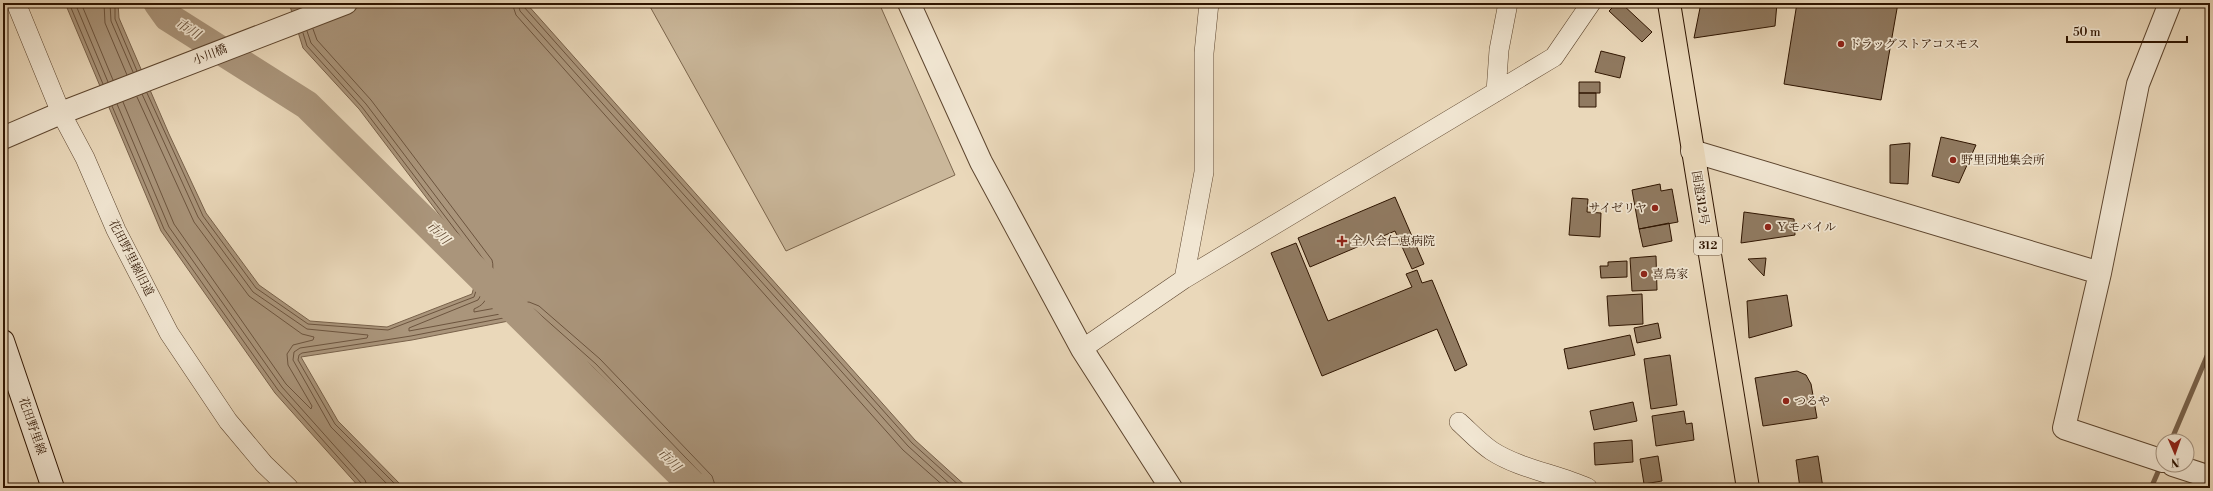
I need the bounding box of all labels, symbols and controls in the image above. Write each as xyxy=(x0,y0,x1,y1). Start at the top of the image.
water label: 市川 xyxy=(173,15,205,44)
scale bar xyxy=(2067,18,2187,44)
text: 50 m xyxy=(2073,25,2101,40)
place label: ドラッグストアコスモス xyxy=(1849,37,1980,52)
marker: ドラッグストアコスモス xyxy=(1836,39,1846,49)
street label: 小川橋 xyxy=(191,42,229,68)
place label: 野里団地集会所 xyxy=(1961,153,2045,168)
marker: 野里団地集会所 xyxy=(1948,155,1958,165)
street label: 国道312号 xyxy=(1688,170,1712,226)
place label: サイゼリヤ xyxy=(1588,201,1647,216)
marker: サイゼリヤ xyxy=(1650,203,1660,213)
street label: 花田野里線旧道 xyxy=(105,217,157,299)
water label: 市川 xyxy=(423,218,454,249)
place label: Ｙモバイル xyxy=(1776,220,1836,235)
marker: Ｙモバイル xyxy=(1763,222,1773,232)
place label: 全人会仁恵病院 xyxy=(1351,234,1435,249)
marker: 全人会仁恵病院 xyxy=(1336,235,1348,247)
road number: 312 xyxy=(1694,237,1722,255)
place label: 喜鳥家 xyxy=(1652,267,1688,282)
marker: 喜鳥家 xyxy=(1639,269,1649,279)
place label: つるや xyxy=(1794,394,1830,409)
street label: 花田野里線 xyxy=(15,395,49,457)
marker: つるや xyxy=(1781,396,1791,406)
north arrow xyxy=(2155,433,2195,473)
water label: 市川 xyxy=(654,445,685,476)
text: N xyxy=(2170,455,2180,469)

